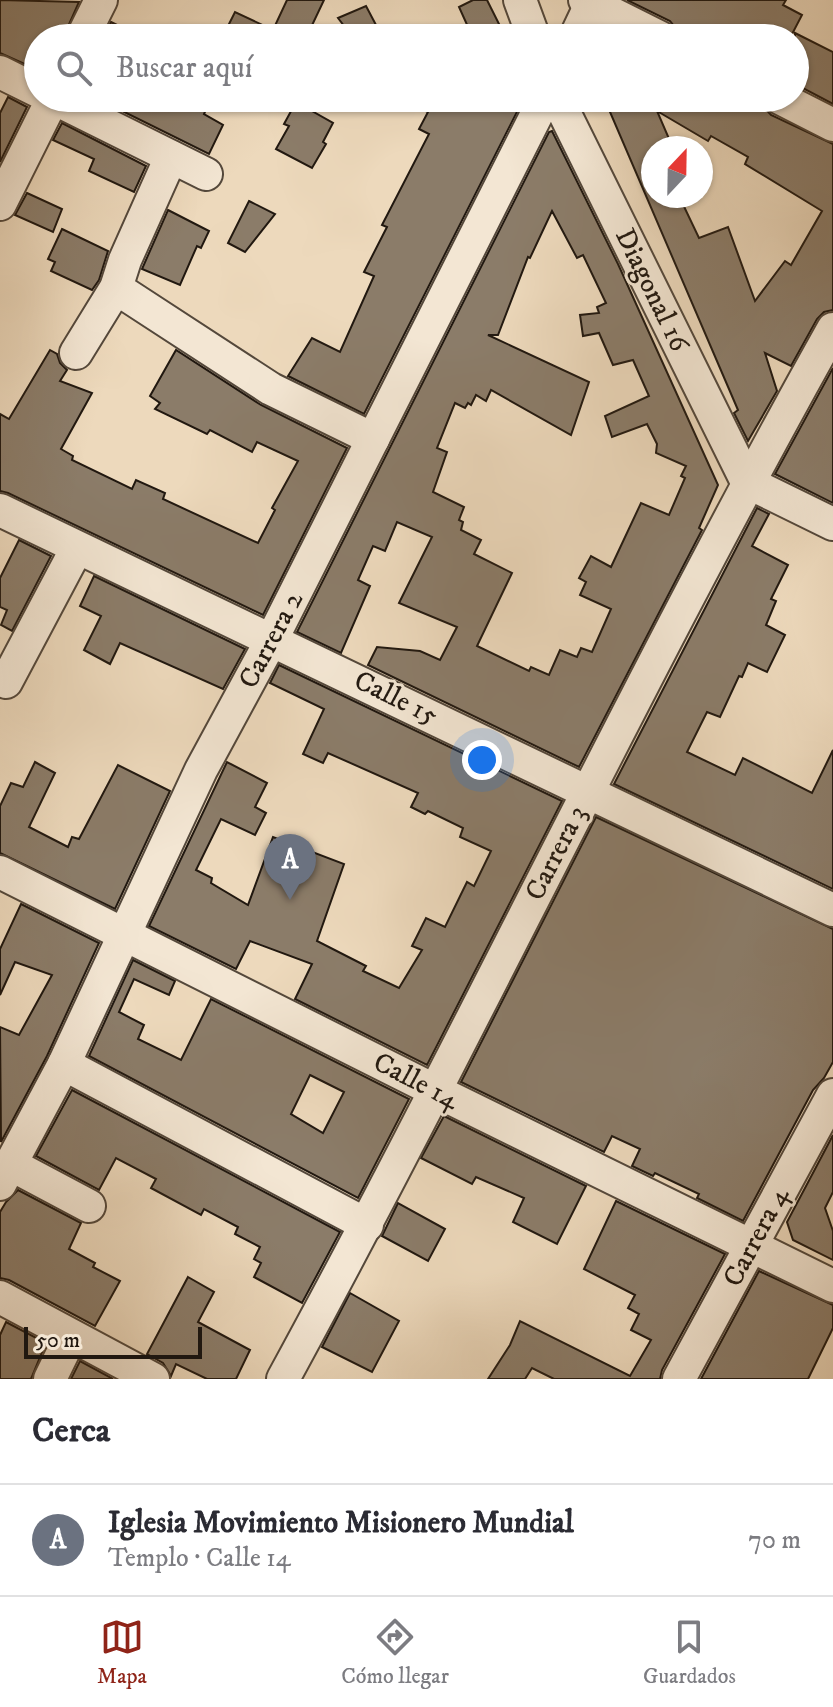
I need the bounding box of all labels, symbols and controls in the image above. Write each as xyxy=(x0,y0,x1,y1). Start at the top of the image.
search box xyxy=(24,24,809,112)
icon: search xyxy=(52,46,96,90)
text: Buscar aquí xyxy=(116,50,253,87)
north arrow xyxy=(641,136,713,208)
street label: Diagonal 16 xyxy=(607,223,697,359)
street label: Carrera 2 xyxy=(231,585,311,695)
street label: Calle 15 xyxy=(348,663,444,733)
your location xyxy=(462,740,502,780)
street label: Carrera 3 xyxy=(517,800,595,906)
pin: A xyxy=(264,834,316,900)
street label: Calle 14 xyxy=(367,1045,465,1118)
street label: Carrera 4 xyxy=(715,1181,797,1293)
scale bar xyxy=(24,1323,202,1359)
text: 50 m xyxy=(36,1327,80,1354)
text: Cerca xyxy=(32,1410,110,1452)
text: Iglesia Movimiento Misionero Mundial xyxy=(108,1505,574,1542)
text: A xyxy=(50,1524,66,1557)
text: 70 m xyxy=(748,1524,801,1557)
text: Templo · Calle 14 xyxy=(108,1542,291,1575)
tab: Mapa xyxy=(97,1615,147,1690)
tab: Cómo llegar xyxy=(341,1615,449,1690)
tab: Guardados xyxy=(643,1615,736,1690)

